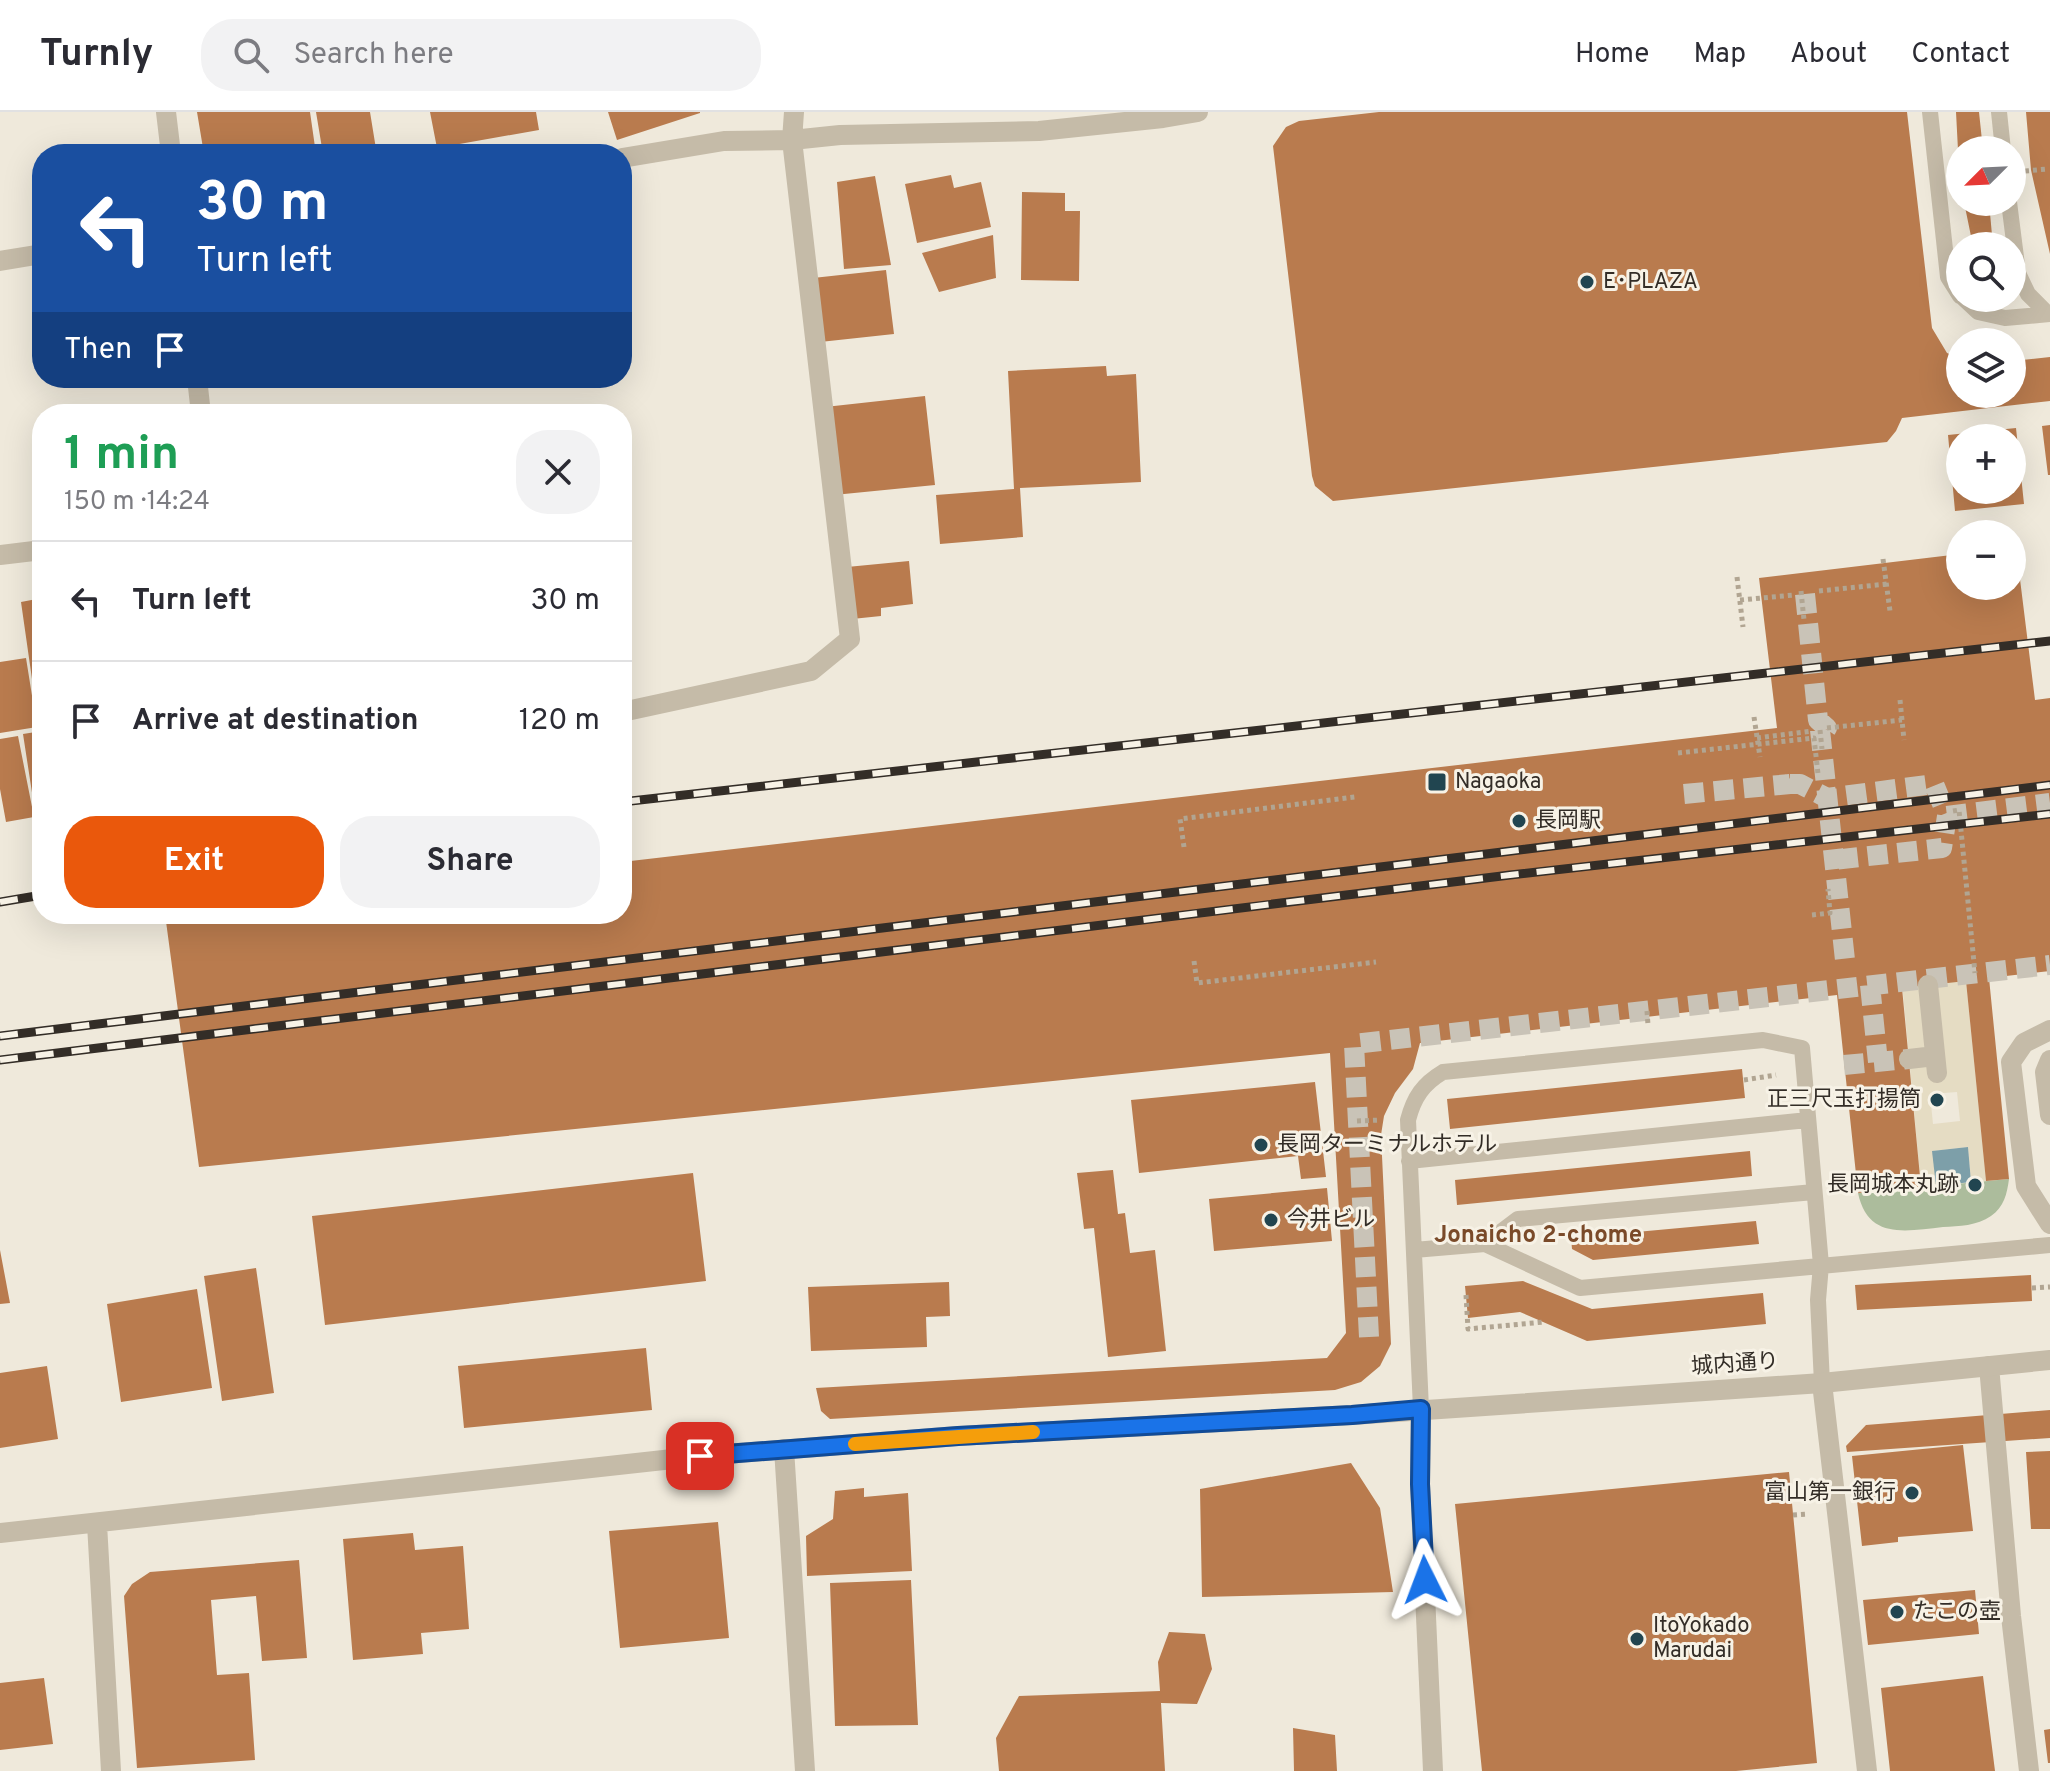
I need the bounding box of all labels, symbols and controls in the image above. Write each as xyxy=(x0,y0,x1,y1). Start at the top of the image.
search box xyxy=(201,19,761,91)
text: Turnly xyxy=(40,31,153,80)
icon: search xyxy=(229,33,273,77)
text: Search here xyxy=(293,37,454,74)
text: Home xyxy=(1575,37,1649,73)
text: Map xyxy=(1693,37,1746,73)
text: About xyxy=(1790,37,1867,73)
text: Contact xyxy=(1911,37,2010,73)
north arrow xyxy=(1946,136,2026,216)
map controls xyxy=(1946,136,2026,600)
text: 30 m xyxy=(196,170,329,240)
icon: left xyxy=(64,176,168,280)
button: search xyxy=(1946,232,2026,312)
text: Turn left xyxy=(196,239,333,285)
place label: E･PLAZA xyxy=(1603,269,1698,296)
marker: E･PLAZA xyxy=(1578,273,1596,291)
icon: arrive xyxy=(148,328,192,372)
button: layers xyxy=(1946,328,2026,408)
text: Then xyxy=(64,332,132,369)
button: + xyxy=(1946,424,2026,504)
text: 1 min xyxy=(64,426,179,486)
button: close xyxy=(516,430,600,514)
text: 150 m · 14:24 xyxy=(64,486,210,519)
button: − xyxy=(1946,520,2026,600)
icon: left xyxy=(64,579,108,623)
text: Turn left xyxy=(132,583,252,620)
text: 30 m xyxy=(531,583,600,620)
icon: arrive xyxy=(64,699,108,743)
text: Arrive at destination xyxy=(132,703,418,740)
text: 120 m xyxy=(519,703,600,740)
place label: Nagaoka xyxy=(1455,769,1541,796)
marker: Nagaoka xyxy=(1426,771,1448,793)
place label: 長岡駅 xyxy=(1535,808,1601,835)
marker: 長岡駅 xyxy=(1510,812,1528,830)
button: Exit xyxy=(64,816,324,908)
button: Share xyxy=(340,816,600,908)
place label: 正三尺玉打揚筒 xyxy=(1767,1087,1921,1114)
marker: 正三尺玉打揚筒 xyxy=(1928,1091,1946,1109)
place label: 長岡ターミナルホテル xyxy=(1277,1132,1497,1159)
marker: 長岡ターミナルホテル xyxy=(1252,1136,1270,1154)
place label: 長岡城本丸跡 xyxy=(1827,1172,1959,1199)
marker: 長岡城本丸跡 xyxy=(1966,1176,1984,1194)
place label: 今井ビル xyxy=(1287,1207,1375,1234)
marker: 今井ビル xyxy=(1262,1211,1280,1229)
district label: Jonaicho 2-chome xyxy=(1434,1221,1642,1251)
street label: 城内通り xyxy=(1690,1348,1780,1382)
pin xyxy=(666,1422,734,1490)
icon: arrive xyxy=(678,1434,722,1478)
place label: 富山第一銀行 xyxy=(1764,1480,1896,1507)
marker: 富山第一銀行 xyxy=(1903,1484,1921,1502)
position arrow xyxy=(1383,1538,1467,1622)
place label: たこの壺 xyxy=(1913,1599,2001,1626)
marker: たこの壺 xyxy=(1888,1603,1906,1621)
place label: ItoYokado Marudai xyxy=(1653,1613,1749,1665)
marker: ItoYokado Marudai xyxy=(1628,1630,1646,1648)

